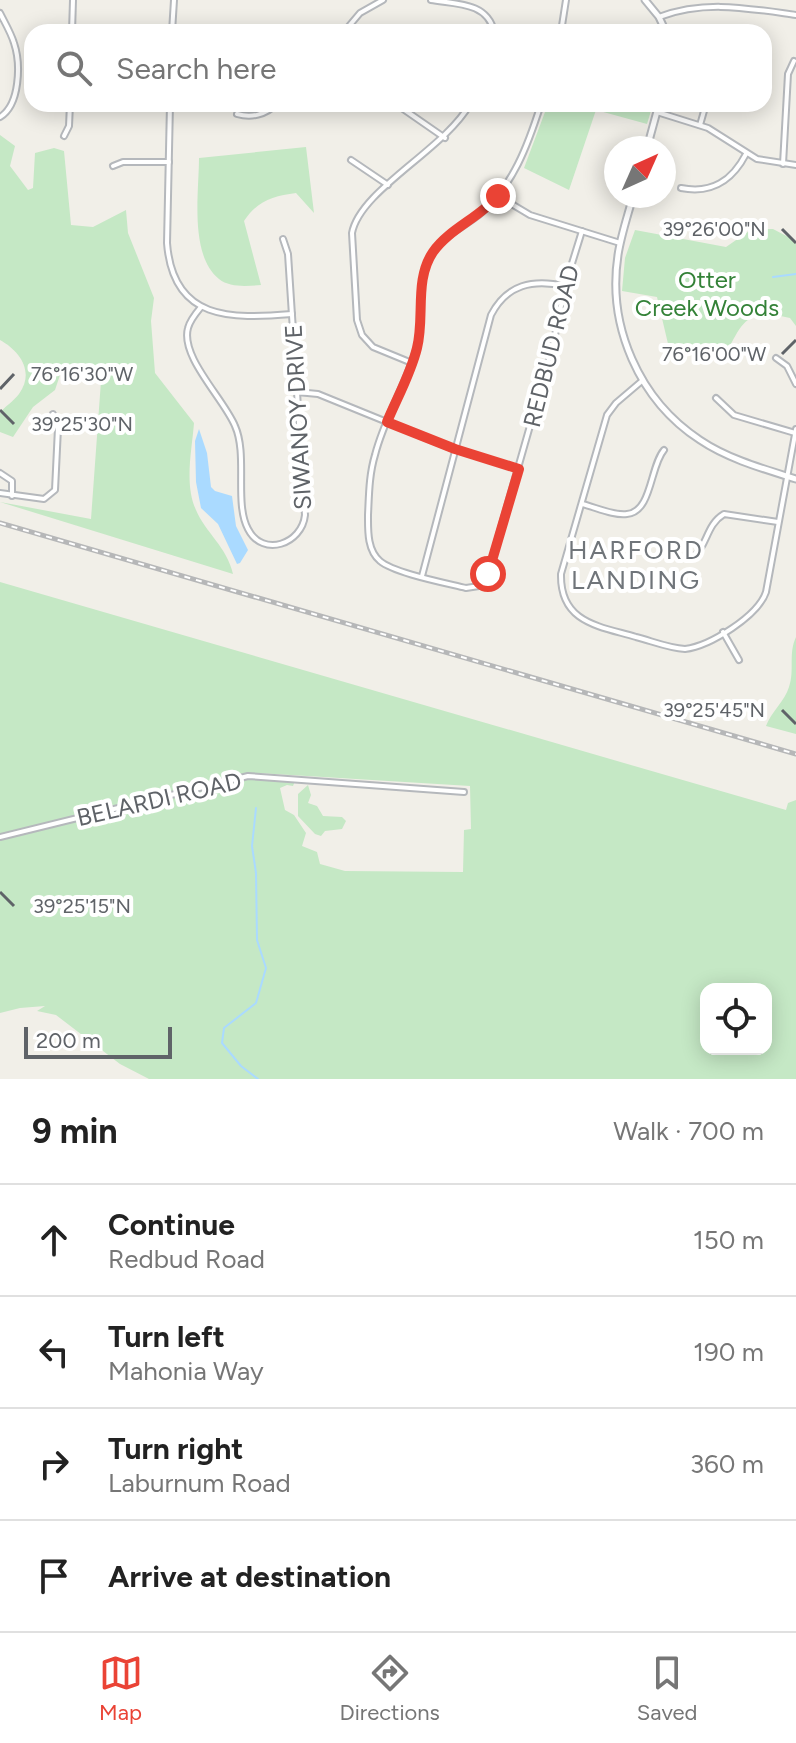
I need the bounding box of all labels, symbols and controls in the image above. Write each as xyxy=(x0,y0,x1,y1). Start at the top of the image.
search box xyxy=(24,24,772,112)
icon: search xyxy=(52,46,96,90)
text: Search here xyxy=(116,50,276,87)
north arrow xyxy=(604,136,676,208)
route end xyxy=(480,178,516,214)
text: 39°26'00"N xyxy=(662,217,766,241)
street label: REDBUD ROAD xyxy=(517,262,585,430)
park label: Otter Creek Woods xyxy=(635,265,779,322)
street label: SIWANOY DRIVE xyxy=(279,323,317,511)
text: 76°16'00"W xyxy=(662,342,766,366)
text: 76°16'30"W xyxy=(31,362,133,386)
text: 39°25'30"N xyxy=(31,412,133,436)
district label: HARFORD LANDING xyxy=(568,534,704,596)
route start xyxy=(470,556,506,592)
text: 39°25'45"N xyxy=(663,698,765,722)
street label: BELARDI ROAD xyxy=(74,766,244,832)
text: 39°25'15"N xyxy=(33,894,131,918)
map controls xyxy=(700,983,772,1055)
button: locate xyxy=(700,983,772,1055)
scale bar xyxy=(24,1023,172,1059)
text: 200 m xyxy=(36,1027,101,1054)
text: 9 min xyxy=(32,1111,118,1152)
text: Walk · 700 m xyxy=(613,1115,764,1147)
text: Continue xyxy=(108,1206,235,1243)
icon: ahead xyxy=(32,1218,76,1262)
text: 150 m xyxy=(693,1224,764,1256)
text: Redbud Road xyxy=(108,1243,265,1275)
text: Turn left xyxy=(108,1318,225,1355)
icon: left xyxy=(32,1330,76,1374)
text: 190 m xyxy=(693,1336,764,1368)
text: Mahonia Way xyxy=(108,1355,264,1387)
text: Turn right xyxy=(108,1430,243,1467)
icon: right xyxy=(32,1442,76,1486)
text: 360 m xyxy=(690,1448,764,1480)
text: Laburnum Road xyxy=(108,1467,291,1499)
icon: arrive xyxy=(32,1554,76,1598)
text: Arrive at destination xyxy=(108,1558,391,1595)
tab: Map xyxy=(99,1651,143,1726)
tab: Directions xyxy=(340,1651,440,1726)
tab: Saved xyxy=(637,1651,697,1726)

